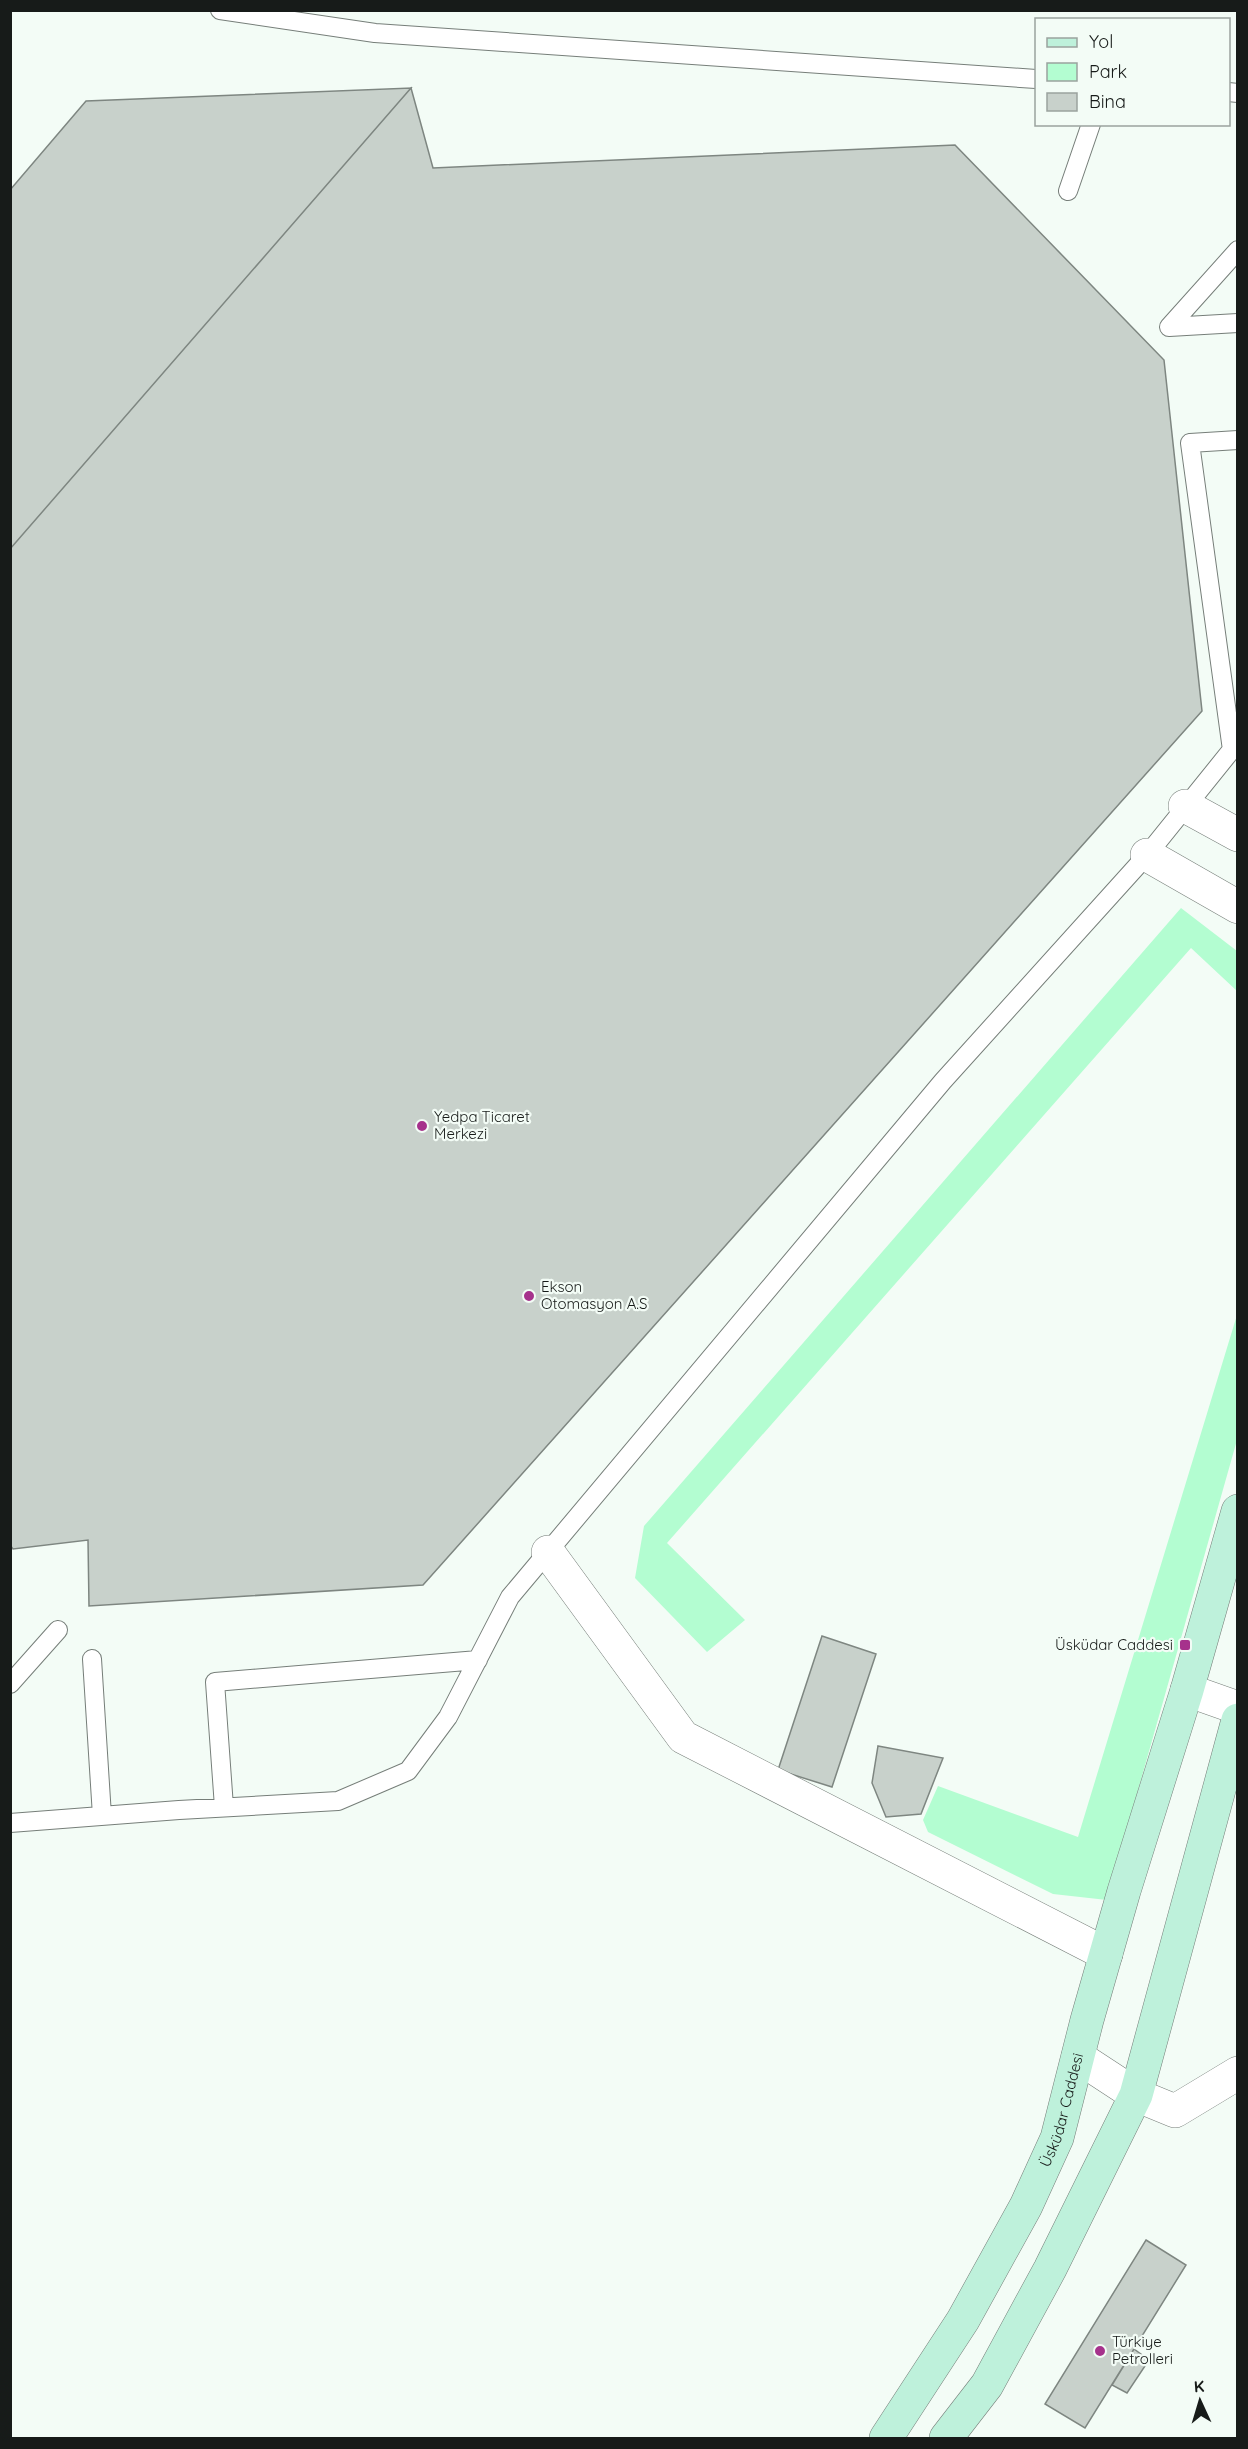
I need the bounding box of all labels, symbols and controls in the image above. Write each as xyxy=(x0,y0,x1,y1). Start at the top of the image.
legend xyxy=(1035,18,1230,126)
text: Yol xyxy=(1089,30,1113,53)
text: Park xyxy=(1089,60,1127,83)
text: Bina xyxy=(1089,90,1126,113)
place label: Yedpa Ticaret Merkezi xyxy=(434,1107,530,1143)
marker: Yedpa Ticaret Merkezi xyxy=(415,1119,429,1133)
place label: Ekson Otomasyon A.S xyxy=(541,1277,648,1313)
marker: Ekson Otomasyon A.S xyxy=(522,1289,536,1303)
place label: Üsküdar Caddesi xyxy=(1055,1635,1173,1654)
marker: Üsküdar Caddesi xyxy=(1178,1638,1192,1652)
street label: Üsküdar Caddesi xyxy=(1035,2051,1087,2170)
place label: Türkiye Petrolleri xyxy=(1112,2332,1173,2368)
marker: Türkiye Petrolleri xyxy=(1093,2344,1107,2358)
north arrow xyxy=(1170,2371,1230,2431)
text: K xyxy=(1193,2376,1205,2396)

